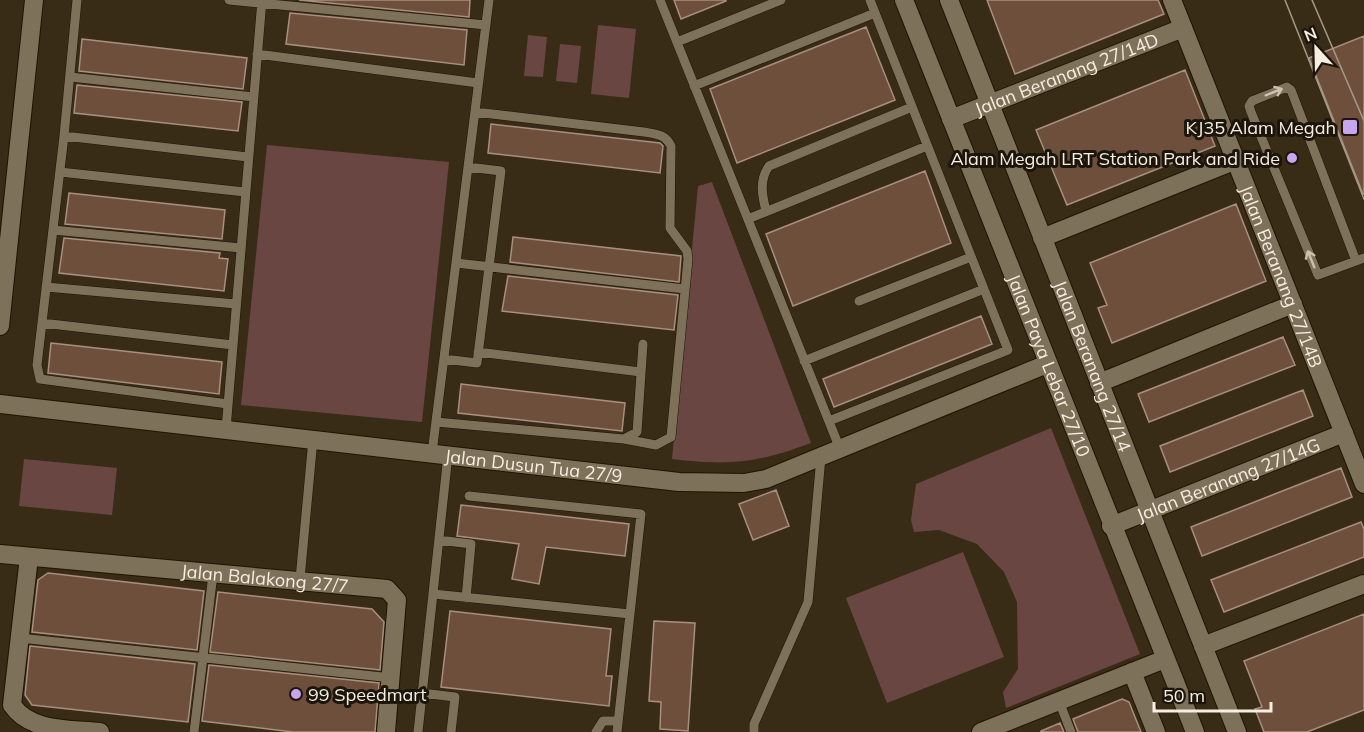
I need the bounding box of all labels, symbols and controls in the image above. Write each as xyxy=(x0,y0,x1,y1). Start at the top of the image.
north arrow xyxy=(1286,18,1346,78)
text: N xyxy=(1301,23,1320,46)
street label: Jalan Beranang 27/14D xyxy=(971,27,1162,120)
one-way arrow xyxy=(1265,86,1283,97)
place label: KJ35 Alam Megah xyxy=(1186,116,1336,139)
marker: KJ35 Alam Megah xyxy=(1341,118,1359,136)
place label: Alam Megah LRT Station Park and Ride xyxy=(950,147,1280,170)
marker: Alam Megah LRT Station Park and Ride xyxy=(1285,151,1299,165)
street label: Jalan Beranang 27/14B xyxy=(1235,181,1328,371)
one-way arrow xyxy=(1305,250,1316,268)
street label: Jalan Paya Lebar 27/10 xyxy=(1003,270,1096,460)
street label: Jalan Beranang 27/14 xyxy=(1049,277,1137,455)
street label: Jalan Beranang 27/14G xyxy=(1133,432,1323,526)
street label: Jalan Dusun Tua 27/9 xyxy=(443,444,624,487)
street label: Jalan Balakong 27/7 xyxy=(180,559,350,597)
scale bar xyxy=(1154,675,1271,713)
place label: 99 Speedmart xyxy=(308,683,427,706)
text: 50 m xyxy=(1163,684,1205,707)
marker: 99 Speedmart xyxy=(289,687,303,701)

